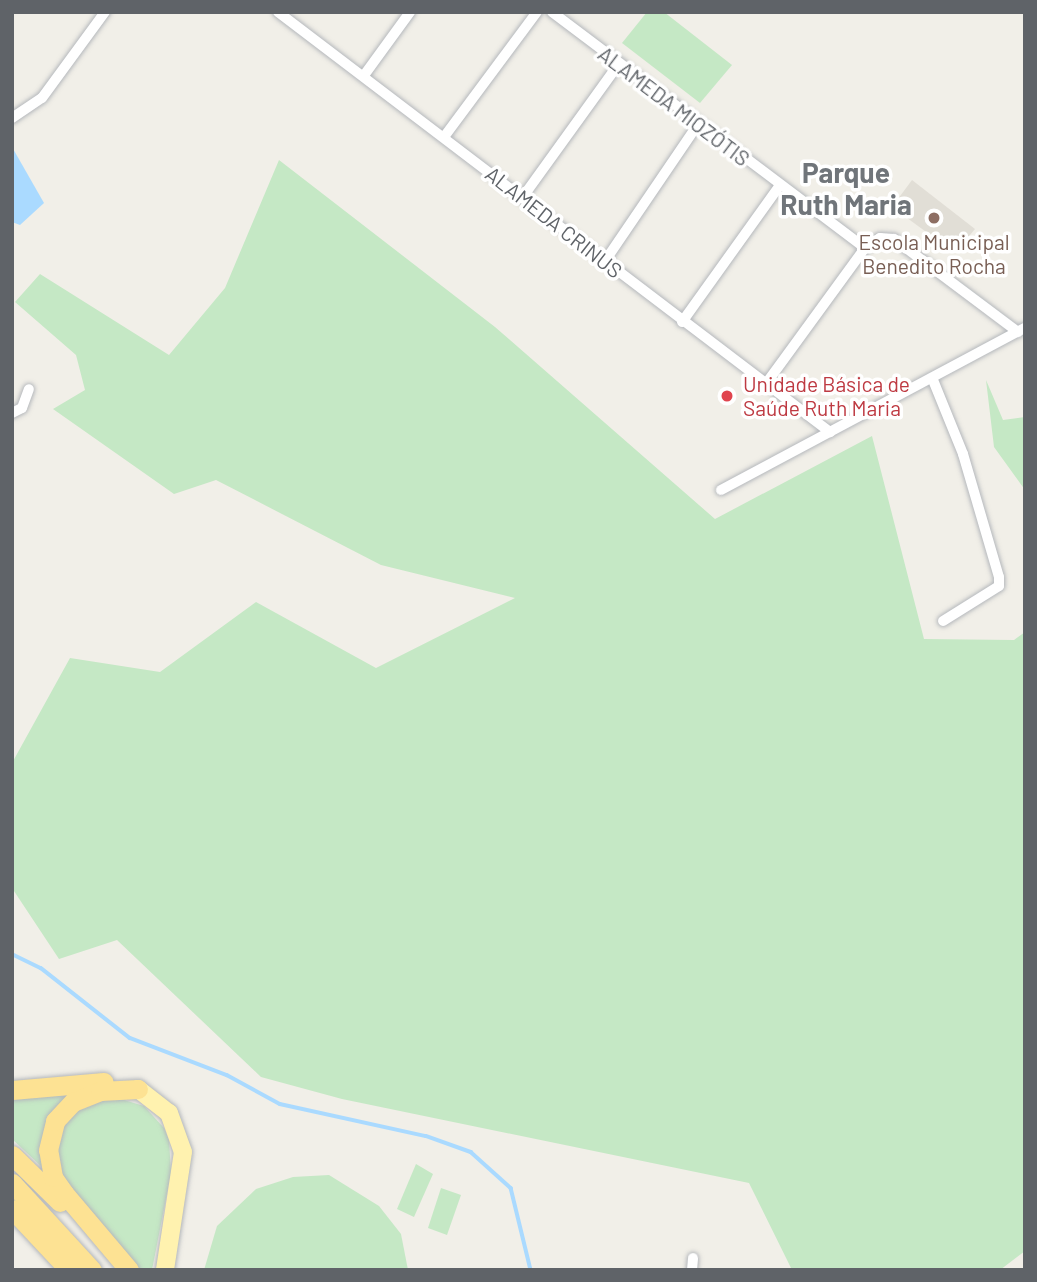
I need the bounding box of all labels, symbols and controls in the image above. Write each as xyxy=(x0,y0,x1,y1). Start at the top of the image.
street label: ALAMEDA MIOZÓTIS xyxy=(593,41,755,171)
district label: Parque Ruth Maria xyxy=(780,155,912,221)
street label: ALAMEDA CRINUS xyxy=(481,161,627,283)
marker: Escola Municipal Benedito Rocha xyxy=(926,210,942,226)
place label: Escola Municipal Benedito Rocha xyxy=(858,229,1010,279)
place label: Unidade Básica de Saúde Ruth Maria xyxy=(743,371,910,421)
marker: Unidade Básica de Saúde Ruth Maria xyxy=(717,386,737,406)

